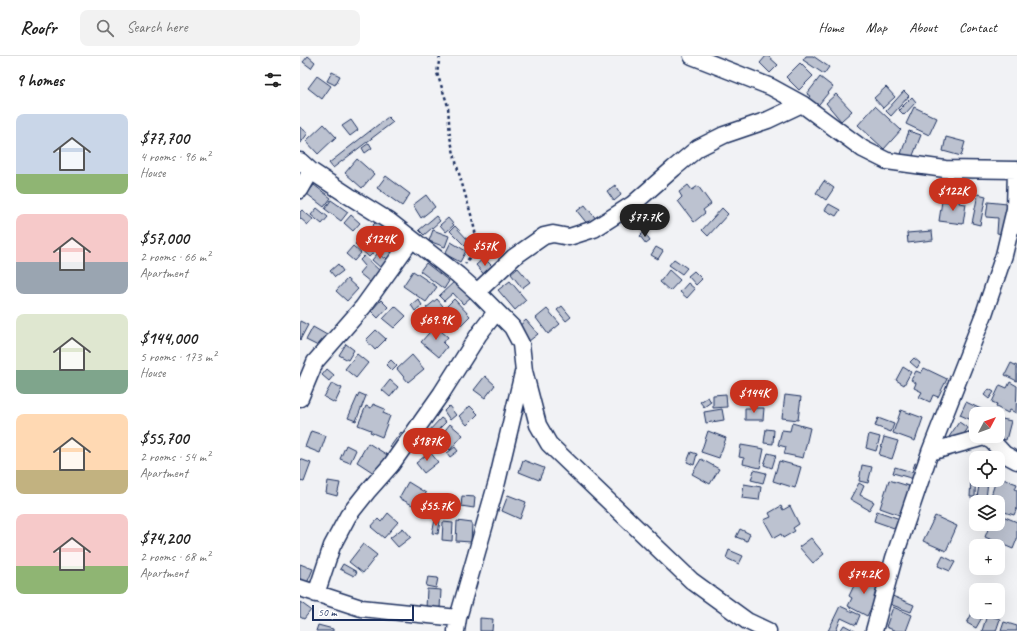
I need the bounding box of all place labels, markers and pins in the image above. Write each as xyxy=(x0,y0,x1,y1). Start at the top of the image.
pin: $122K xyxy=(925,178,981,212)
pin: $77.7K xyxy=(612,204,678,238)
pin: $124K xyxy=(352,226,408,260)
pin: $57K xyxy=(461,233,509,267)
pin: $69.9K xyxy=(403,307,469,341)
pin: $144K xyxy=(726,380,782,414)
pin: $187K xyxy=(399,428,455,462)
pin: $55.7K xyxy=(403,493,469,527)
pin: $74.2K xyxy=(831,561,897,595)

